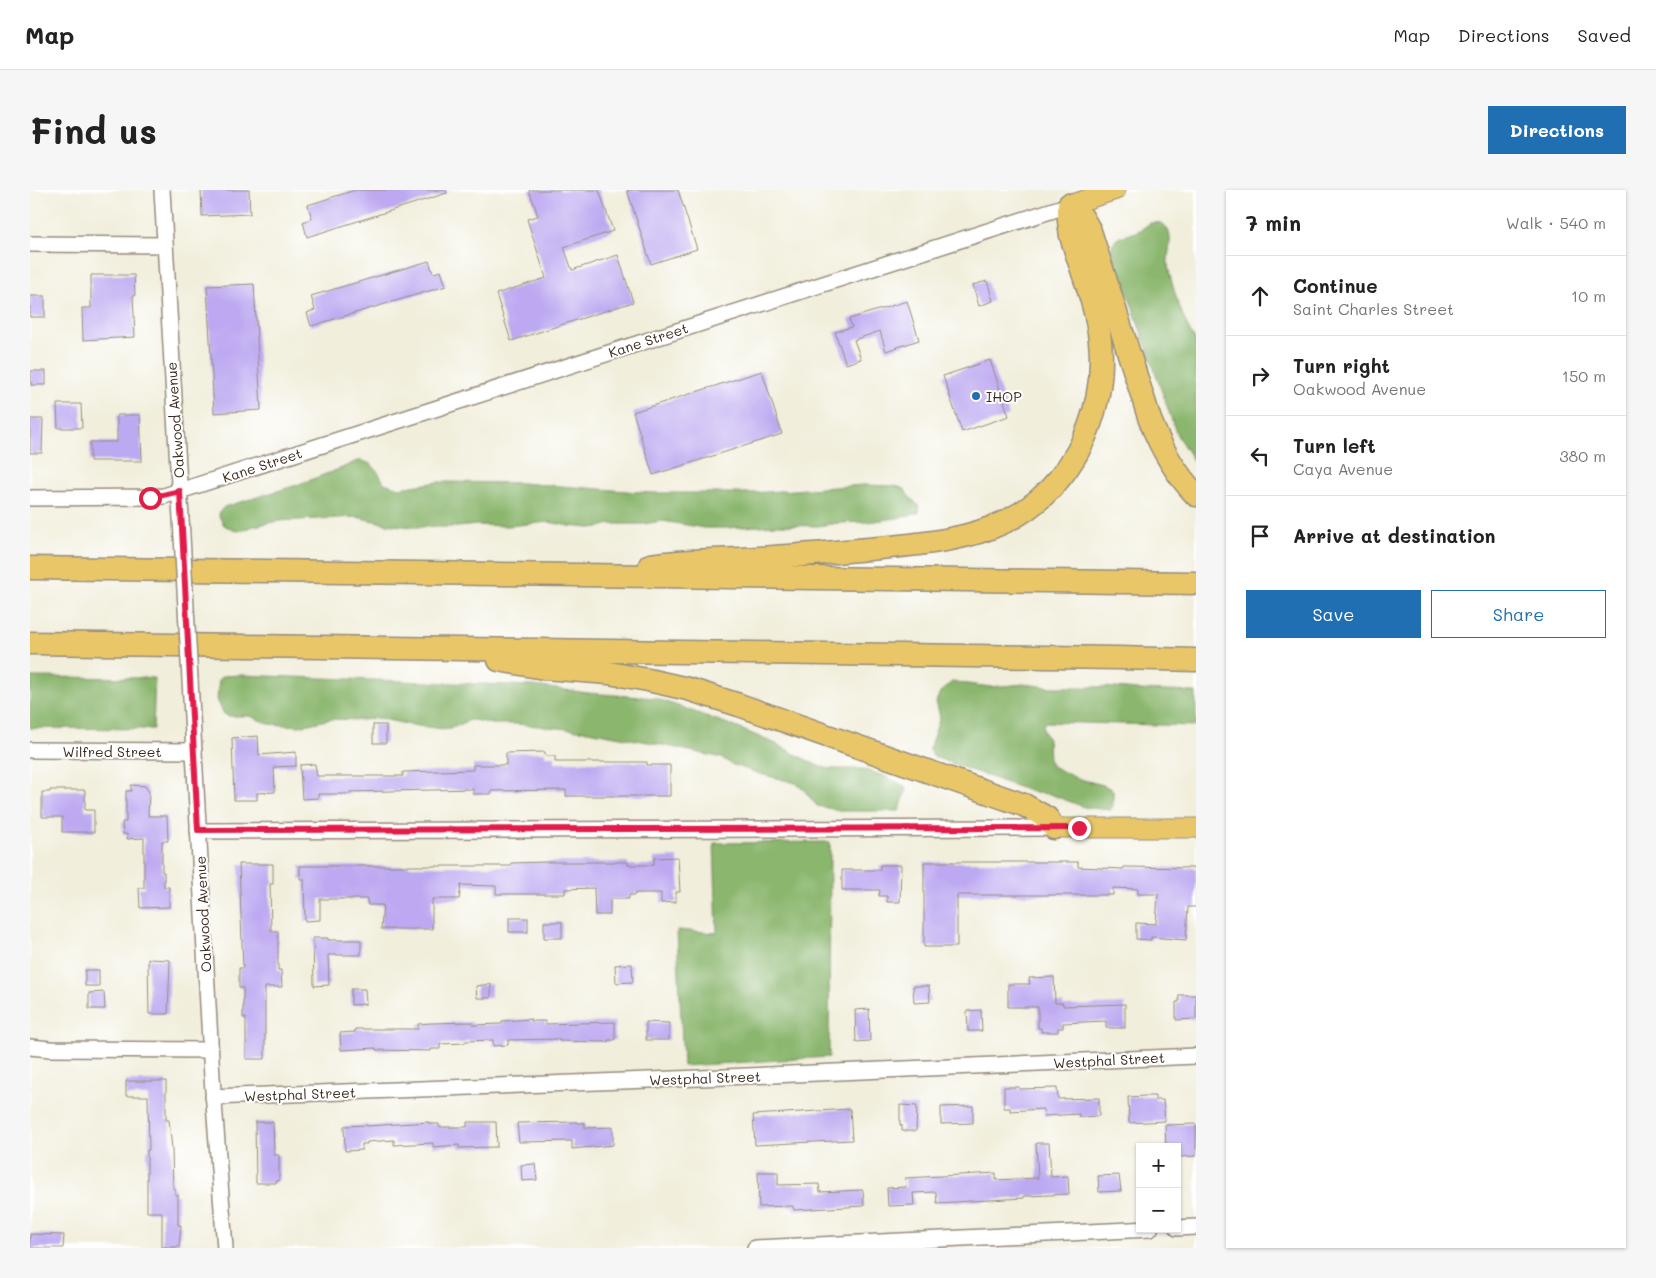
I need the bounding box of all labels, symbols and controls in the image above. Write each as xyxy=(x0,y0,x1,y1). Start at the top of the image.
text: Map xyxy=(25,19,74,50)
text: Map xyxy=(1393,23,1430,47)
text: Directions xyxy=(1458,23,1550,47)
text: Saved xyxy=(1578,23,1631,47)
button: Directions xyxy=(1488,106,1626,154)
text: Find us xyxy=(30,107,157,153)
text: 7 min xyxy=(1246,209,1301,236)
text: Walk · 540 m xyxy=(1506,212,1606,233)
text: Continue xyxy=(1293,273,1378,298)
icon: ahead xyxy=(1246,282,1274,310)
text: 10 m xyxy=(1571,285,1606,306)
text: Saint Charles Street xyxy=(1293,298,1454,319)
street label: Kane Street xyxy=(606,318,690,362)
text: Turn right xyxy=(1293,353,1390,378)
street label: Oakwood Avenue xyxy=(161,361,189,479)
icon: right xyxy=(1246,362,1274,390)
text: 150 m xyxy=(1562,365,1606,386)
text: Oakwood Avenue xyxy=(1293,378,1426,399)
place label: IHOP xyxy=(986,387,1022,406)
marker: IHOP xyxy=(970,390,982,402)
text: Turn left xyxy=(1293,433,1376,458)
icon: left xyxy=(1246,442,1274,470)
street label: Kane Street xyxy=(220,443,304,487)
text: 380 m xyxy=(1559,445,1606,466)
text: Caya Avenue xyxy=(1293,458,1393,479)
route start xyxy=(139,487,162,510)
icon: arrive xyxy=(1246,522,1274,550)
text: Arrive at destination xyxy=(1293,523,1496,548)
button: Save xyxy=(1246,590,1421,638)
button: Share xyxy=(1431,590,1606,638)
street label: Wilfred Street xyxy=(62,742,162,761)
route end xyxy=(1068,817,1091,840)
street label: Oakwood Avenue xyxy=(190,855,216,973)
street label: Westphal Street xyxy=(1053,1048,1165,1072)
street label: Westphal Street xyxy=(649,1067,761,1089)
street label: Westphal Street xyxy=(244,1083,356,1105)
map controls xyxy=(1136,1143,1181,1233)
button: + xyxy=(1136,1143,1181,1188)
button: − xyxy=(1136,1188,1181,1233)

